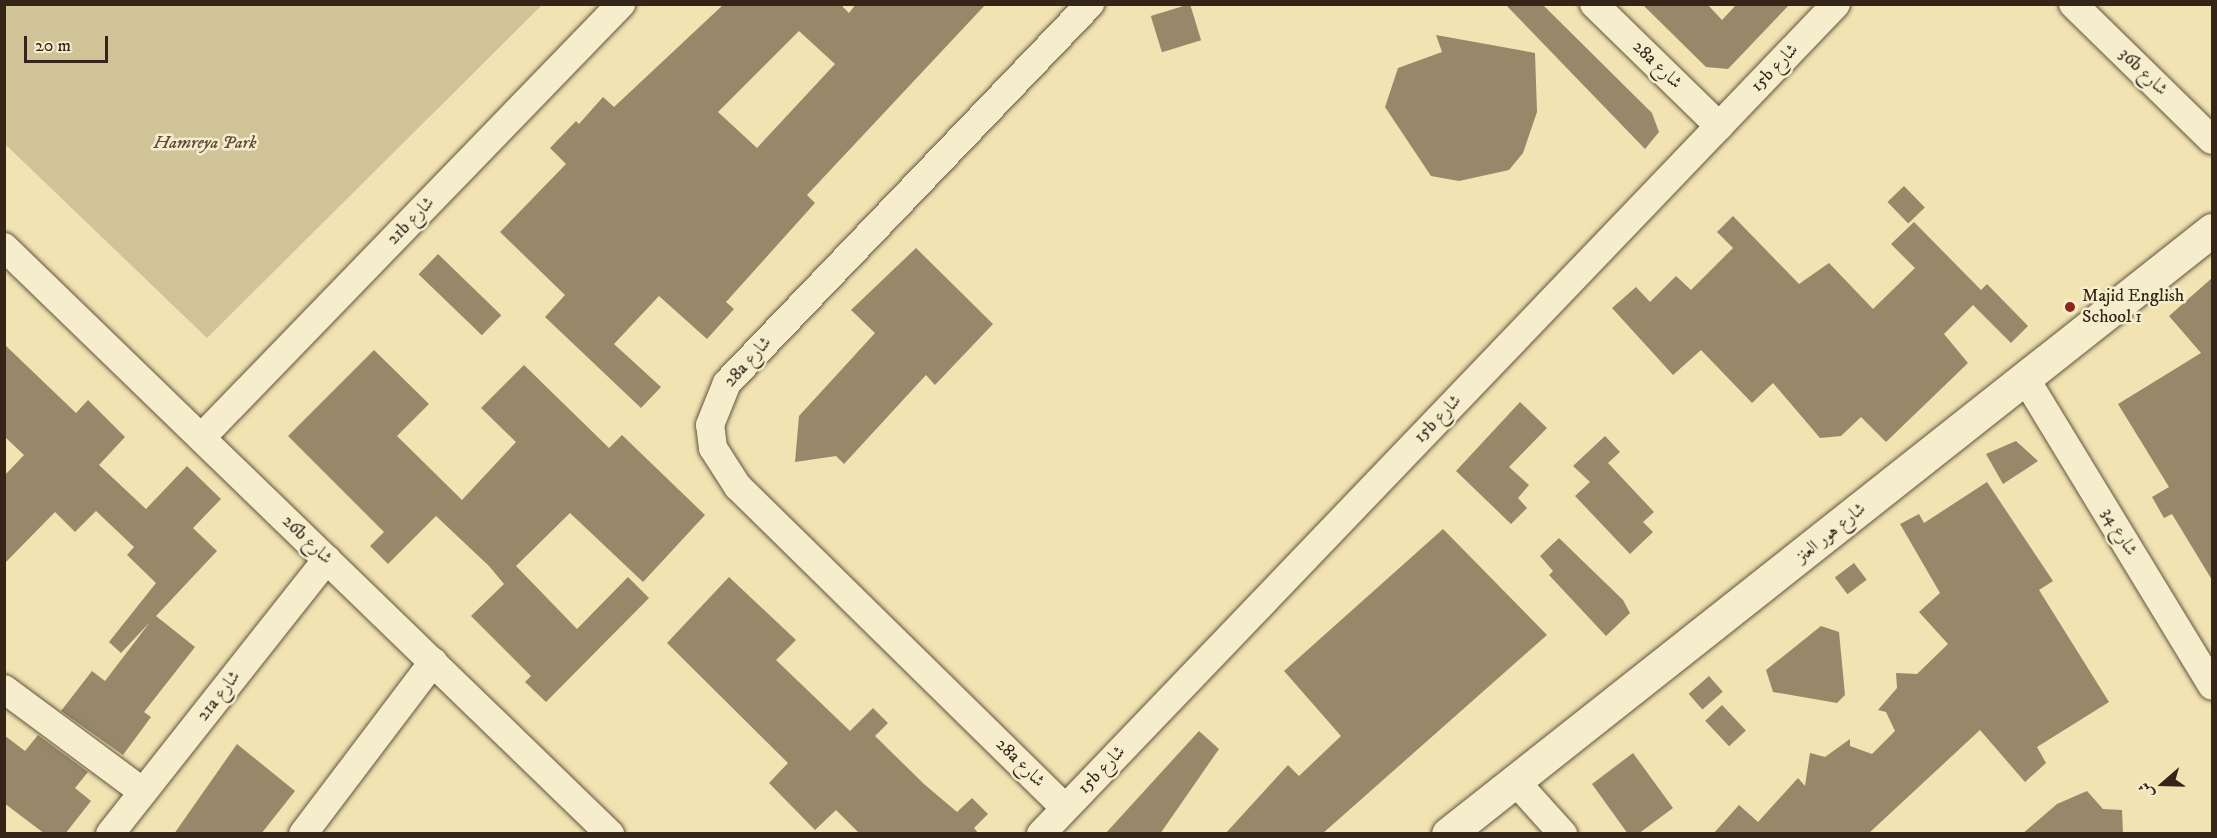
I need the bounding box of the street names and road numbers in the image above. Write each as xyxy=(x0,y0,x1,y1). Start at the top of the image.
street label: 28a شارع xyxy=(1628,36,1686,94)
street label: 15b شارع xyxy=(1747,39,1803,97)
street label: 36b شارع xyxy=(2114,44,2172,100)
street label: 21b شارع xyxy=(383,192,439,250)
street label: 28a شارع xyxy=(720,332,776,392)
street label: 15b شارع xyxy=(1410,390,1466,448)
street label: شارع هور العنز xyxy=(1792,498,1870,568)
street label: شارع 34 xyxy=(2096,504,2142,560)
street label: 26b شارع xyxy=(277,511,337,569)
street label: 21a شارع xyxy=(193,666,245,726)
street label: 28a شارع xyxy=(991,734,1049,792)
street label: 15b شارع xyxy=(1074,741,1130,799)

